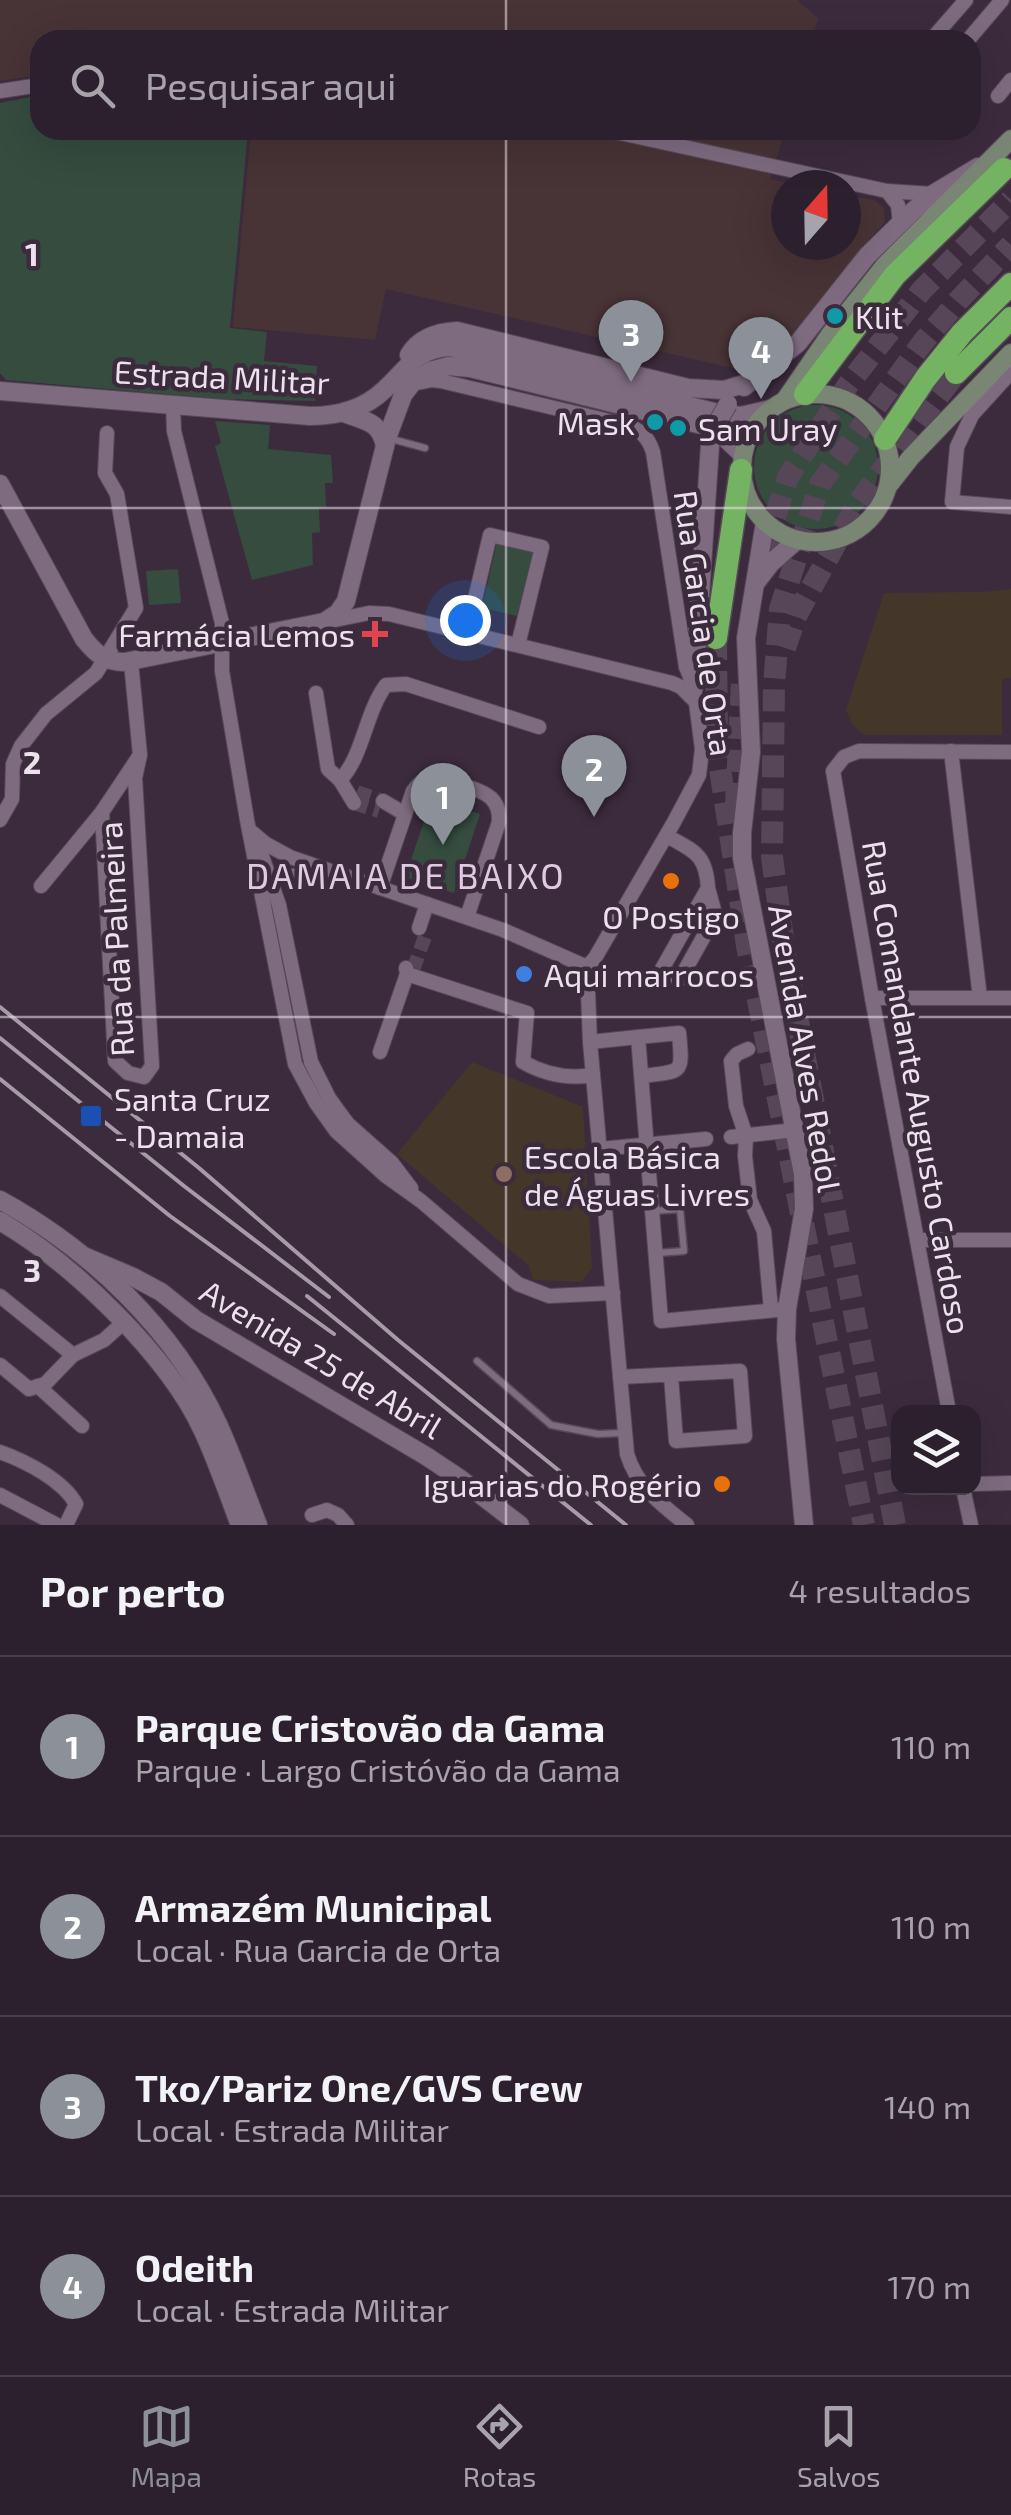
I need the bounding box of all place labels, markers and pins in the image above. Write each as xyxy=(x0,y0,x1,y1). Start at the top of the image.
place label: Klit xyxy=(855,297,904,335)
pin: 3 xyxy=(598,300,664,382)
marker: Klit xyxy=(824,305,846,327)
pin: 4 xyxy=(728,316,794,399)
place label: Mask xyxy=(557,403,635,441)
place label: Sam Uray xyxy=(698,409,837,447)
marker: Mask xyxy=(644,411,666,433)
marker: Sam Uray xyxy=(667,417,689,439)
place label: Farmácia Lemos xyxy=(118,615,355,653)
marker: Farmácia Lemos xyxy=(364,623,386,645)
pin: 2 xyxy=(562,734,626,817)
pin: 1 xyxy=(410,762,476,845)
marker: O Postigo xyxy=(660,870,682,892)
place label: O Postigo xyxy=(602,897,740,935)
place label: Aqui marrocos xyxy=(544,955,754,993)
marker: Aqui marrocos xyxy=(513,963,535,985)
place label: Santa Cruz - Damaia xyxy=(114,1079,271,1154)
marker: Santa Cruz - Damaia xyxy=(78,1103,104,1129)
place label: Escola Básica de Águas Livres xyxy=(524,1137,750,1212)
marker: Escola Básica de Águas Livres xyxy=(493,1163,515,1185)
place label: Iguarias do Rogério xyxy=(423,1465,702,1503)
marker: Iguarias do Rogério xyxy=(711,1473,733,1495)

